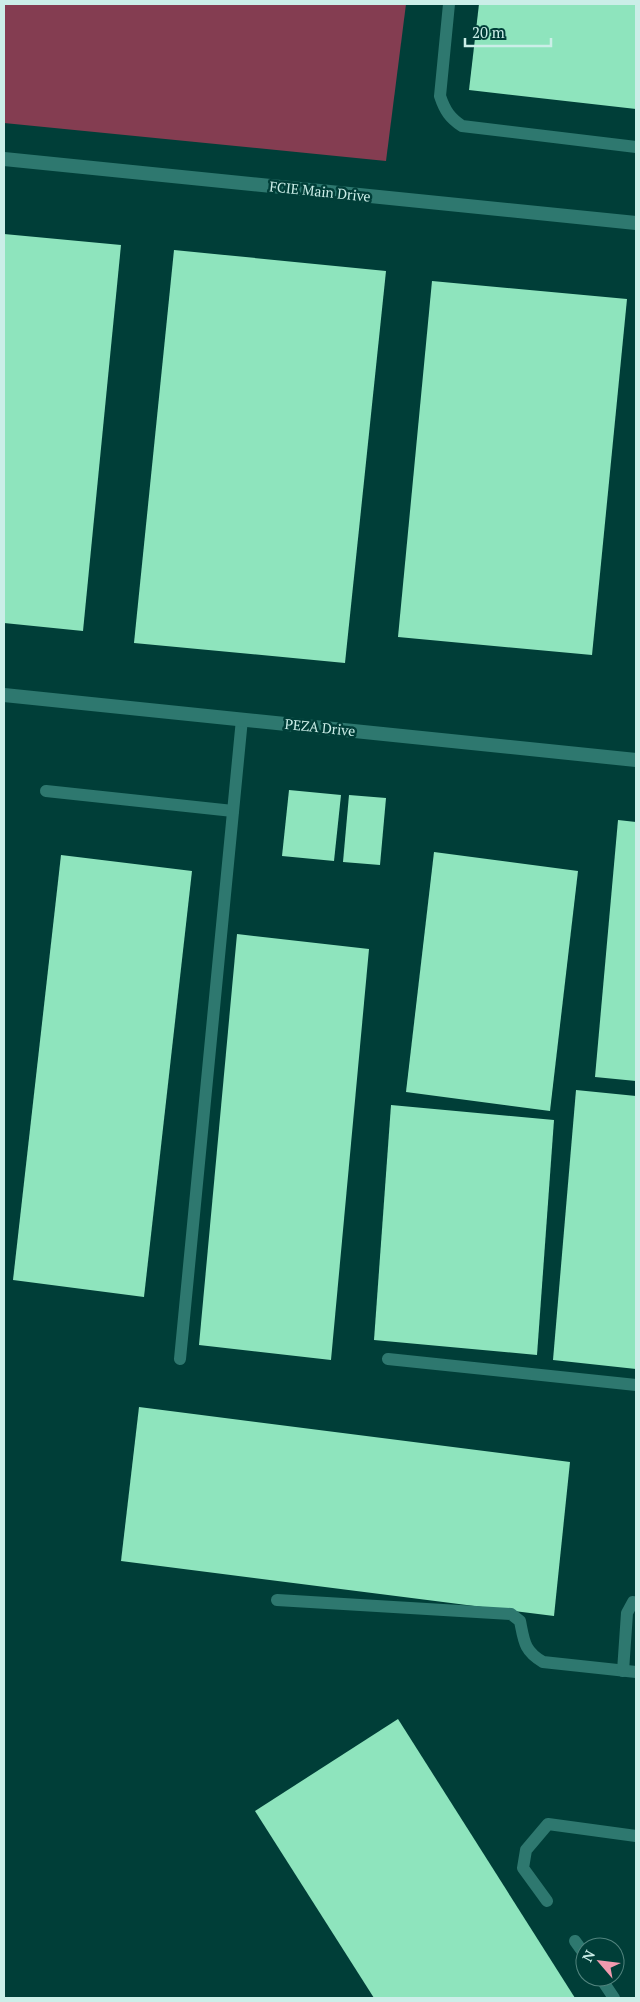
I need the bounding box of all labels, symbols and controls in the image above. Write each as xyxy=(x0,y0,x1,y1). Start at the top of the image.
scale bar xyxy=(465,15,551,47)
text: 20 m xyxy=(472,22,505,42)
street label: FCIE Main Drive xyxy=(268,176,372,206)
street label: PEZA Drive xyxy=(284,714,356,740)
north arrow xyxy=(575,1937,625,1987)
text: N xyxy=(577,1946,599,1965)

